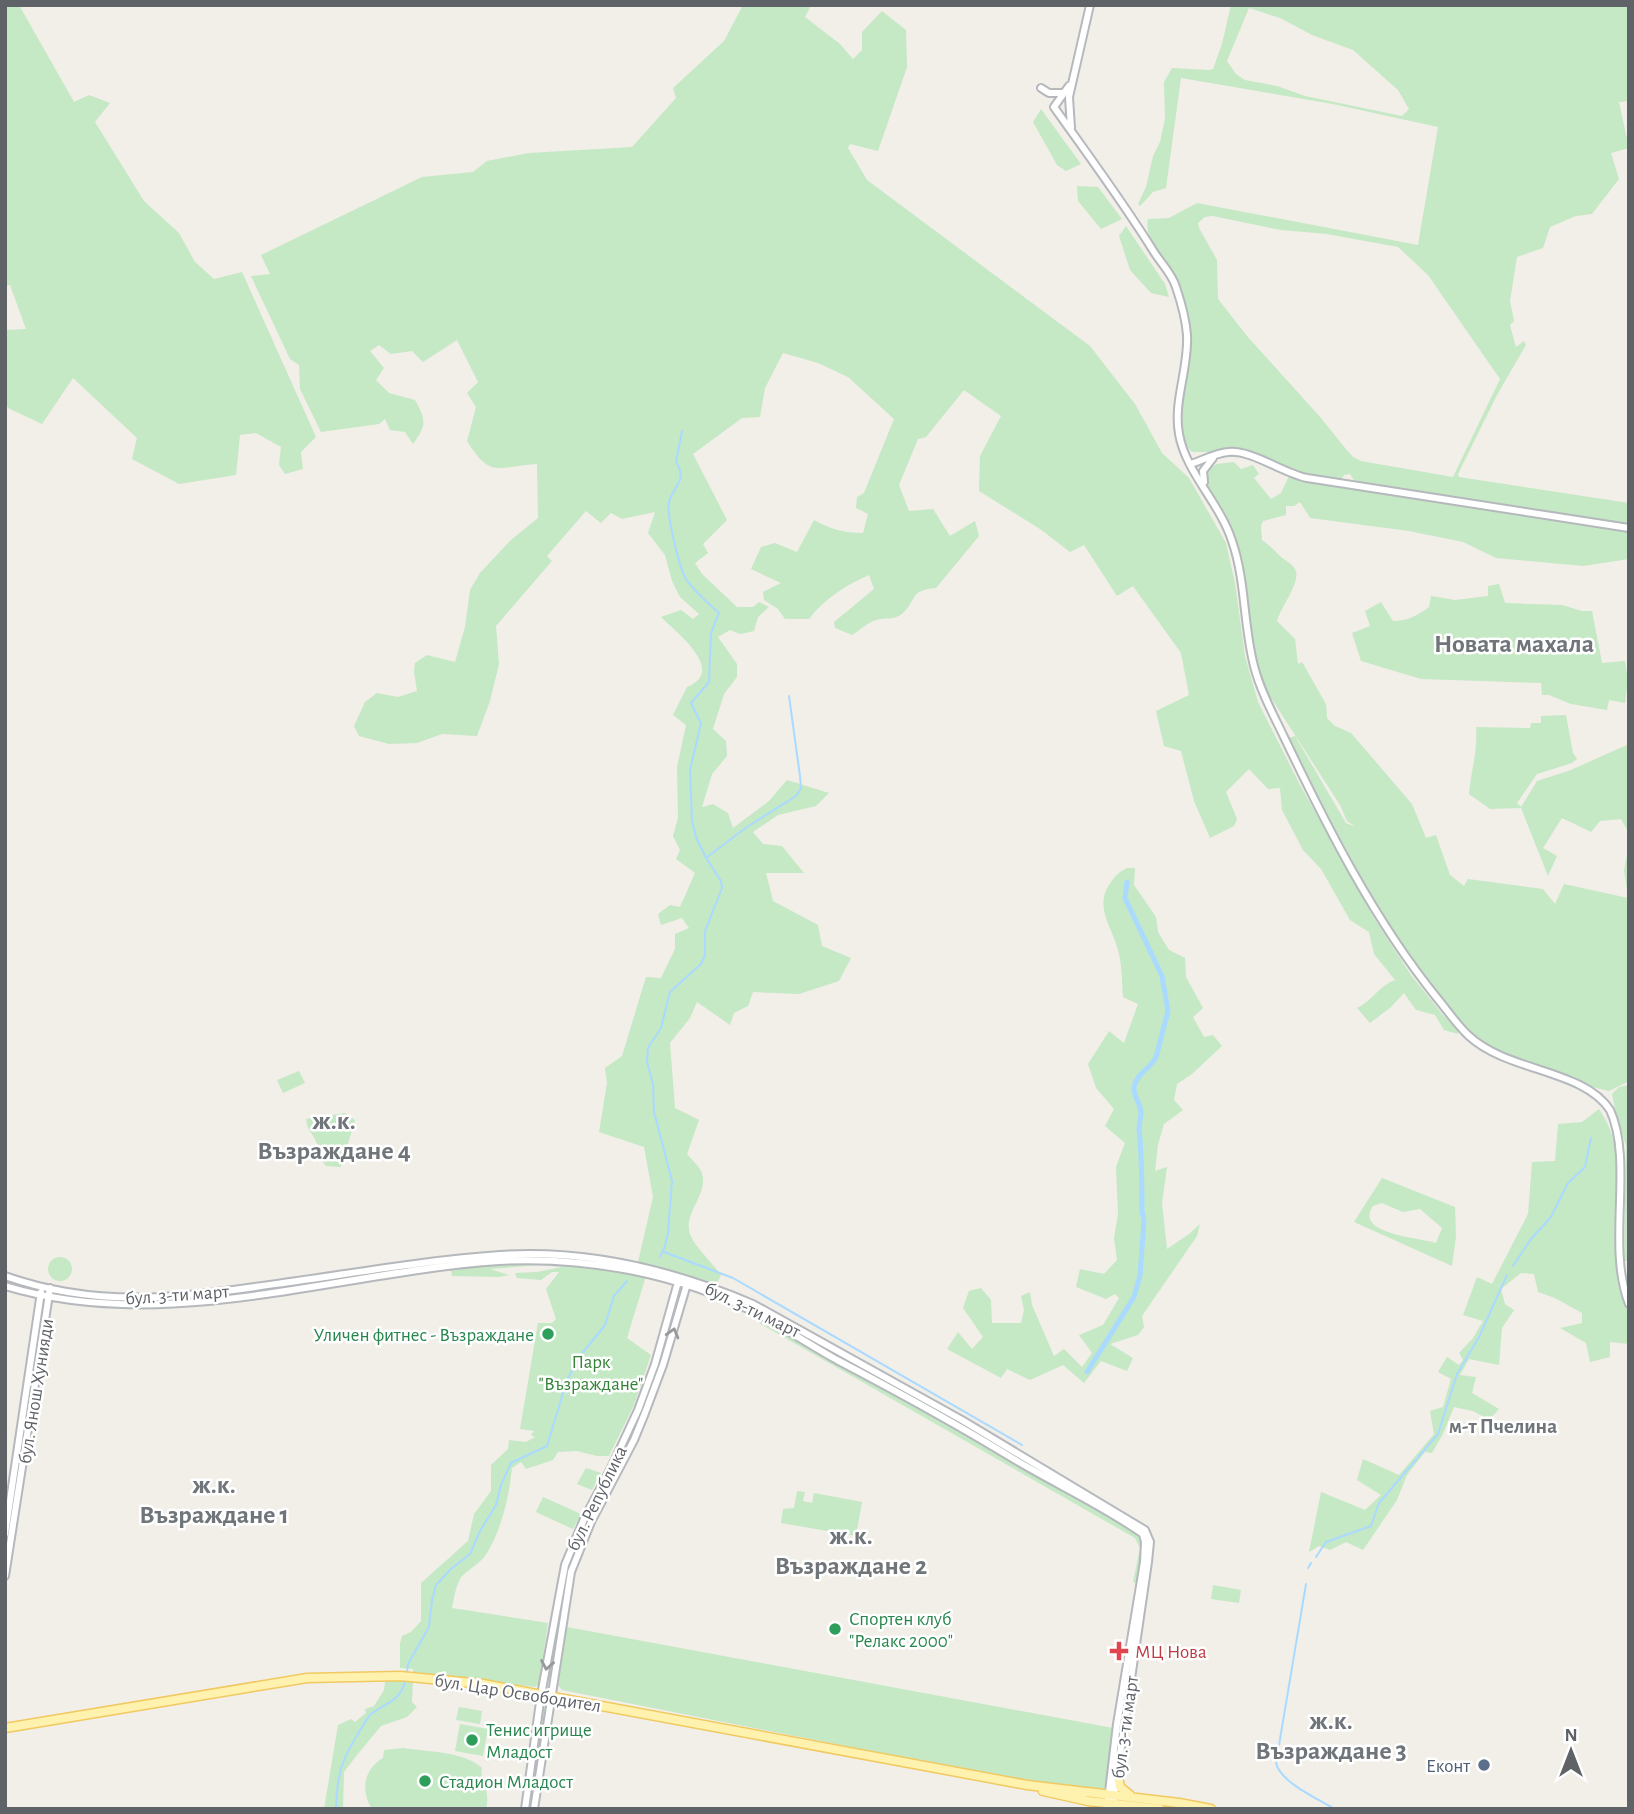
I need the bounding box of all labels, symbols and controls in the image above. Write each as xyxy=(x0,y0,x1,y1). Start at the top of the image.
district label: Новата махала xyxy=(1434,631,1594,657)
district label: ж.к. Възраждане 4 xyxy=(257,1108,411,1164)
street label: бул. 3-ти март xyxy=(702,1279,803,1342)
street label: бул. 3-ти март xyxy=(125,1282,230,1309)
street label: бул. Янош Хунияди xyxy=(16,1317,57,1465)
place label: Уличен фитнес - Възраждане xyxy=(314,1326,534,1345)
marker: Уличен фитнес - Възраждане xyxy=(540,1326,556,1342)
one-way arrow xyxy=(664,1327,679,1339)
park label: Парк "Възраждане" xyxy=(539,1353,643,1394)
district label: м-т Пчелина xyxy=(1449,1416,1557,1437)
street label: бул. Република xyxy=(564,1443,631,1554)
district label: ж.к. Възраждане 1 xyxy=(139,1472,289,1528)
district label: ж.к. Възраждане 2 xyxy=(775,1523,927,1579)
place label: Спортен клуб "Релакс 2000" xyxy=(849,1610,953,1651)
marker: Спортен клуб "Релакс 2000" xyxy=(827,1621,843,1637)
marker: МЦ Нова xyxy=(1109,1641,1129,1661)
place label: МЦ Нова xyxy=(1135,1643,1207,1662)
one-way arrow xyxy=(540,1659,555,1671)
street label: бул. Цар Освободител xyxy=(433,1671,602,1716)
street label: бул. 3-ти март xyxy=(1109,1674,1142,1780)
district label: ж.к. Възраждане 3 xyxy=(1255,1708,1407,1764)
north arrow xyxy=(1536,1716,1606,1786)
place label: Тенис игрище Младост xyxy=(486,1721,592,1762)
text: N xyxy=(1564,1726,1578,1745)
marker: Тенис игрище Младост xyxy=(464,1732,480,1748)
place label: Еконт xyxy=(1426,1757,1470,1776)
marker: Еконт xyxy=(1476,1757,1492,1773)
marker: Стадион Младост xyxy=(417,1773,433,1789)
place label: Стадион Младост xyxy=(439,1773,573,1792)

